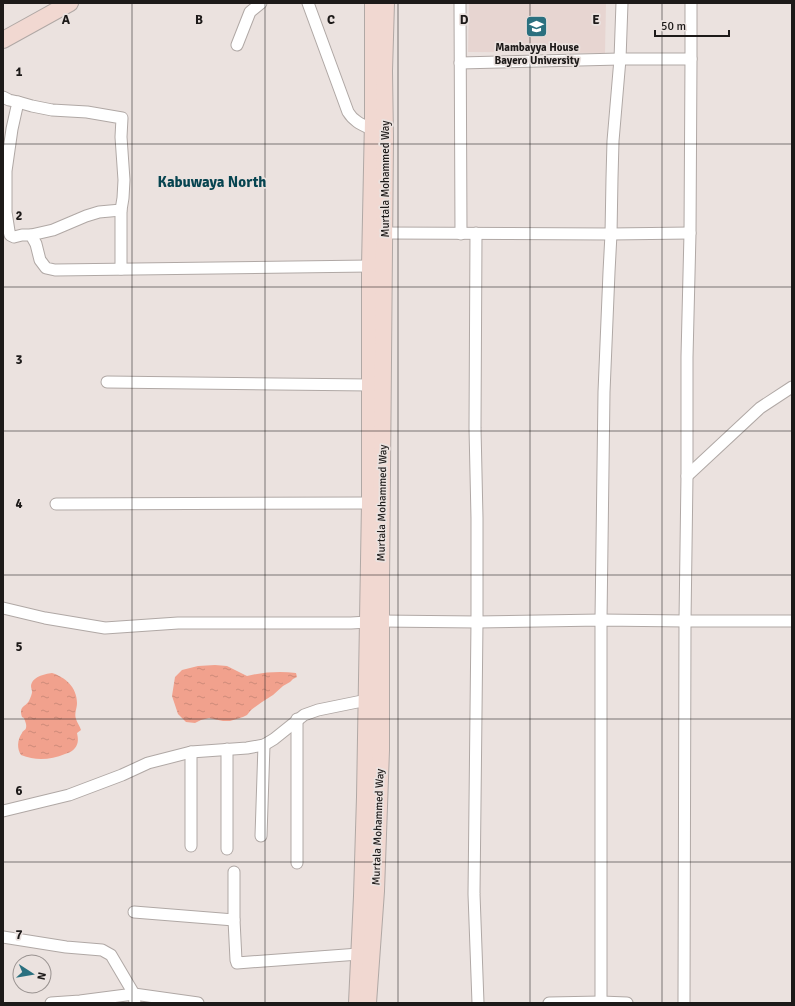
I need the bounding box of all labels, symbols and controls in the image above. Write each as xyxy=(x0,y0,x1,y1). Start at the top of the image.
text: A xyxy=(62,12,71,28)
text: B xyxy=(195,12,203,28)
text: C xyxy=(327,12,335,28)
text: D xyxy=(460,12,469,28)
text: E xyxy=(592,12,600,28)
scale bar xyxy=(655,12,729,38)
school or university icon: Mambayya House Bayero University xyxy=(524,14,550,40)
text: 50 m xyxy=(661,19,686,34)
place label: Mambayya House Bayero University xyxy=(495,41,580,67)
text: 1 xyxy=(15,64,23,80)
street label: Murtala Mohammed Way xyxy=(379,120,392,237)
district label: Kabuwaya North xyxy=(158,173,266,191)
text: 2 xyxy=(15,208,23,224)
text: 3 xyxy=(15,352,23,368)
street label: Murtala Mohammed Way xyxy=(374,444,390,562)
text: 4 xyxy=(15,496,23,512)
text: 5 xyxy=(15,639,23,655)
street label: Murtala Mohammed Way xyxy=(369,768,387,886)
text: 6 xyxy=(15,783,23,799)
text: 7 xyxy=(15,927,23,943)
north arrow xyxy=(12,954,52,994)
text: N xyxy=(34,971,48,981)

